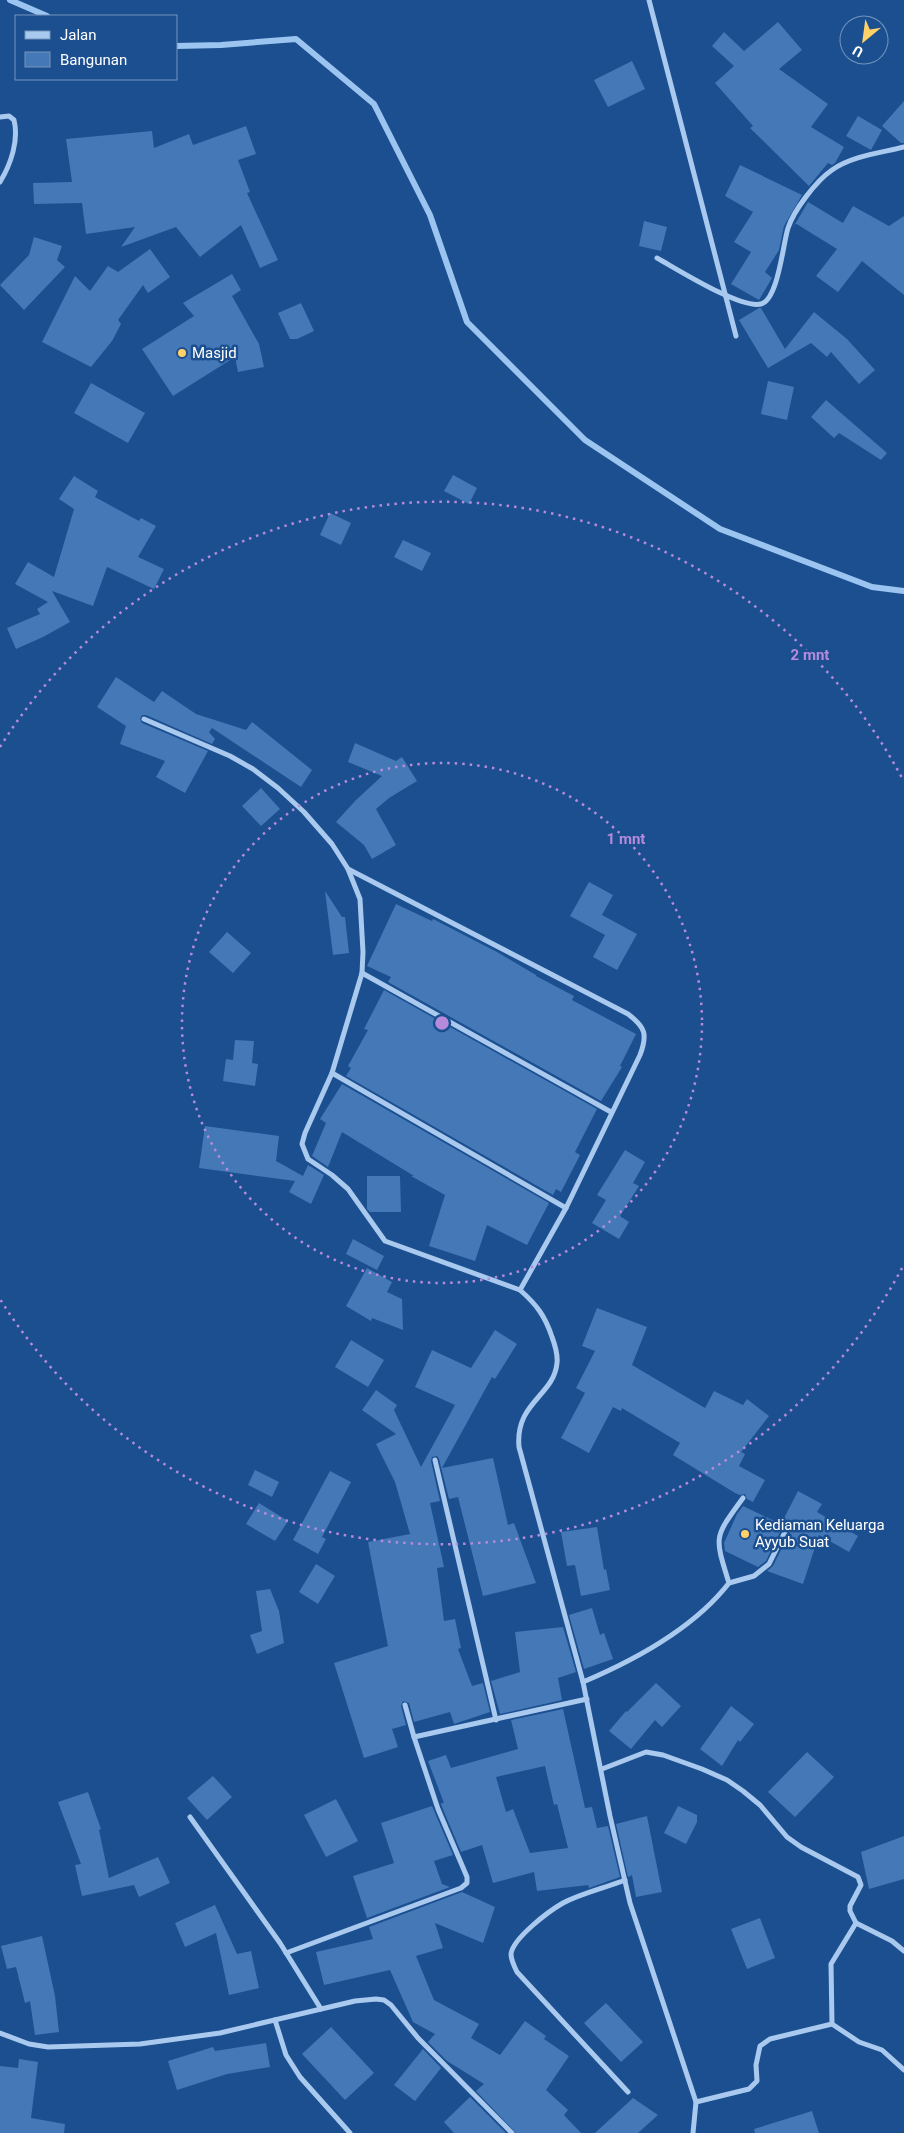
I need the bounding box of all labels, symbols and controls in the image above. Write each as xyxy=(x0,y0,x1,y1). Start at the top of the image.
legend xyxy=(15,15,178,80)
north arrow xyxy=(839,15,889,65)
text: Jalan xyxy=(60,26,97,44)
text: U xyxy=(850,42,866,61)
text: Bangunan xyxy=(60,51,127,69)
place label: Masjid xyxy=(192,344,237,362)
marker: Masjid xyxy=(176,347,188,359)
text: 2 mnt xyxy=(791,646,829,664)
text: 1 mnt xyxy=(607,830,645,848)
centre of rings xyxy=(433,1014,451,1032)
place label: Kediaman Keluarga Ayyub Suat xyxy=(755,1516,885,1551)
marker: Kediaman Keluarga Ayyub Suat xyxy=(739,1528,751,1540)

